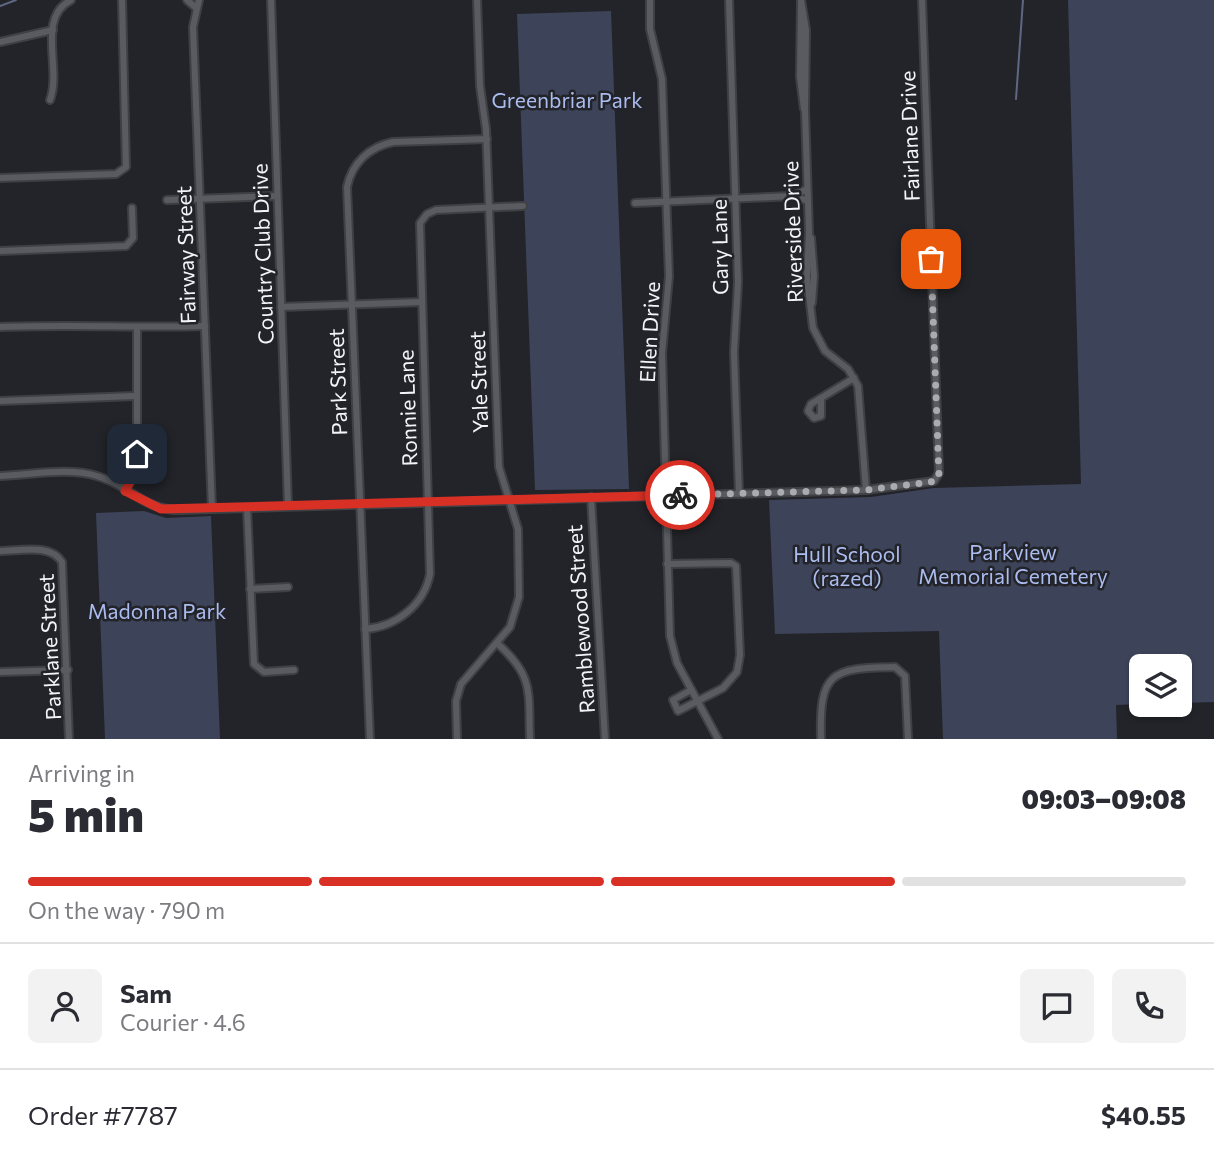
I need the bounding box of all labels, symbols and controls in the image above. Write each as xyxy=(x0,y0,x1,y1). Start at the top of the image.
street label: Fairlane Drive xyxy=(894,70,924,202)
park label: Greenbriar Park xyxy=(491,87,643,112)
street label: Riverside Drive xyxy=(777,161,807,303)
street label: Country Club Drive xyxy=(246,163,278,345)
street label: Fairway Street xyxy=(170,186,200,324)
street label: Gary Lane xyxy=(706,199,732,295)
pin xyxy=(901,229,961,289)
icon: bag xyxy=(912,240,950,278)
street label: Ellen Drive xyxy=(634,281,664,383)
street label: Park Street xyxy=(323,328,351,436)
street label: Yale Street xyxy=(464,330,492,434)
street label: Ronnie Lane xyxy=(392,349,422,467)
pin xyxy=(107,424,167,484)
icon: home xyxy=(118,435,156,473)
courier xyxy=(645,460,715,530)
icon: bike xyxy=(661,476,699,514)
street label: Ramblewood Street xyxy=(561,524,599,714)
park label: Parkview Memorial Cemetery xyxy=(918,539,1108,588)
park label: Hull School (razed) xyxy=(793,541,901,590)
street label: Parklane Street xyxy=(33,573,65,721)
park label: Madonna Park xyxy=(88,598,226,623)
map controls xyxy=(1129,654,1192,717)
button: layers xyxy=(1129,654,1192,717)
text: Arriving in xyxy=(28,759,135,787)
text: 09:03–09:08 xyxy=(1022,783,1186,814)
text: 5 min xyxy=(28,785,144,841)
text: On the way · 790 m xyxy=(28,896,225,924)
button: person xyxy=(28,969,102,1043)
button: chat xyxy=(1020,969,1094,1043)
button: phone xyxy=(1112,969,1186,1043)
text: Sam xyxy=(120,977,172,1008)
text: Courier · 4.6 xyxy=(120,1008,246,1036)
text: Order #7787 xyxy=(28,1099,178,1130)
text: $40.55 xyxy=(1101,1099,1186,1130)

